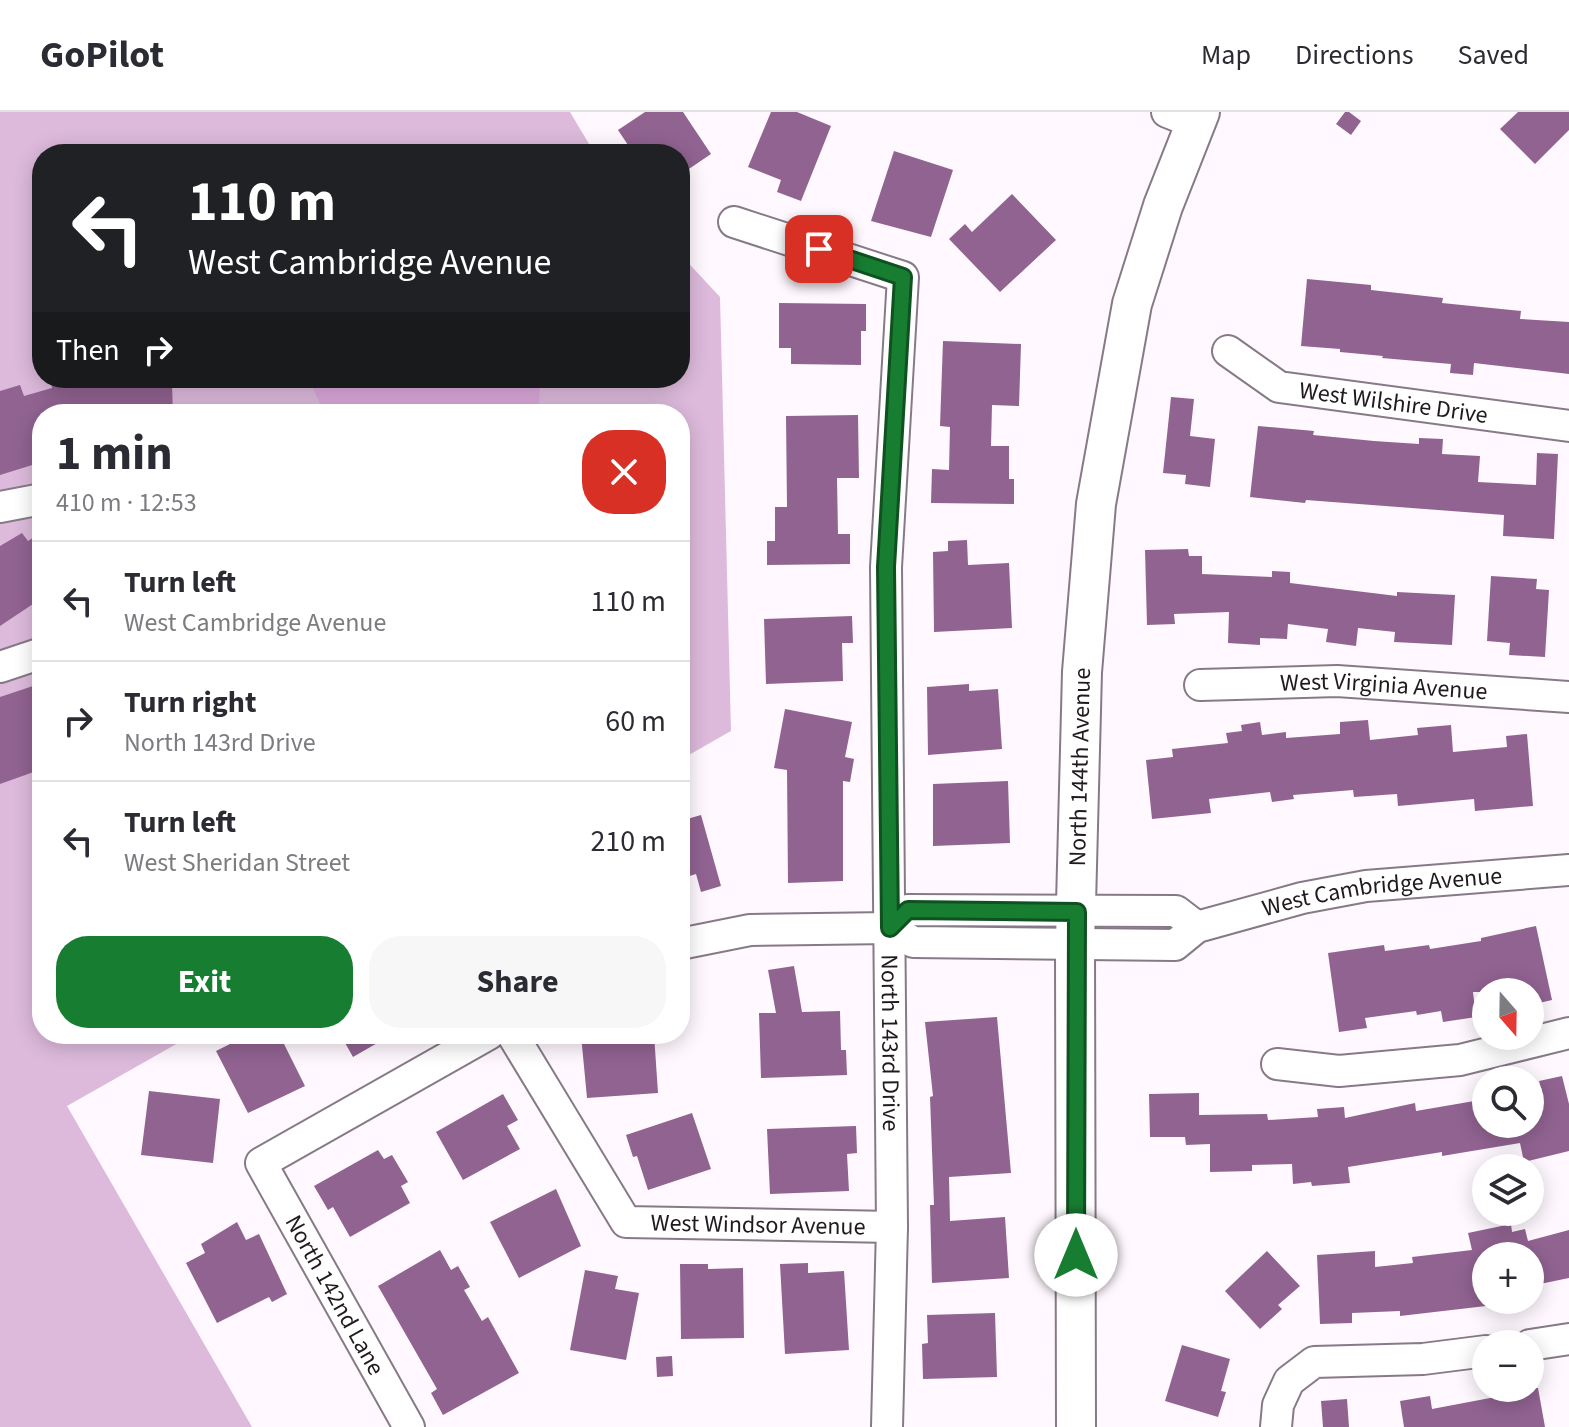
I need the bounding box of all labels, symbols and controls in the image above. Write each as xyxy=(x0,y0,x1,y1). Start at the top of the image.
text: GoPilot xyxy=(40,28,164,82)
text: Map xyxy=(1201,35,1251,75)
text: Directions xyxy=(1295,35,1414,75)
text: Saved xyxy=(1458,35,1529,75)
text: 110 m xyxy=(188,163,336,242)
icon: left xyxy=(56,176,160,280)
pin xyxy=(785,215,853,283)
icon: arrive xyxy=(797,227,841,271)
text: West Cambridge Avenue xyxy=(188,237,551,288)
icon: right xyxy=(136,328,180,372)
text: Then xyxy=(56,329,120,372)
street label: West Wilshire Drive xyxy=(1297,373,1490,433)
text: 1 min xyxy=(56,420,173,488)
button: close xyxy=(582,430,666,514)
text: 410 m · 12:53 xyxy=(56,484,197,521)
text: Turn left xyxy=(124,561,236,604)
icon: left xyxy=(56,579,100,623)
text: 110 m xyxy=(590,580,666,623)
text: West Cambridge Avenue xyxy=(124,604,386,641)
street label: West Virginia Avenue xyxy=(1280,664,1489,709)
street label: North 144th Avenue xyxy=(1060,667,1100,867)
text: Turn right xyxy=(124,681,256,724)
icon: right xyxy=(56,699,100,743)
text: 60 m xyxy=(605,700,666,743)
text: North 143rd Drive xyxy=(124,724,316,761)
text: Turn left xyxy=(124,801,236,844)
icon: left xyxy=(56,819,100,863)
text: 210 m xyxy=(590,820,666,863)
text: West Sheridan Street xyxy=(124,844,350,881)
street label: West Cambridge Avenue xyxy=(1258,858,1503,926)
button: Exit xyxy=(56,936,353,1028)
button: Share xyxy=(369,936,666,1028)
street label: North 143rd Drive xyxy=(872,954,908,1131)
north arrow xyxy=(1472,978,1544,1050)
map controls xyxy=(1472,978,1544,1402)
button: search xyxy=(1472,1066,1544,1138)
button: layers xyxy=(1472,1154,1544,1226)
street label: West Windsor Avenue xyxy=(650,1205,866,1244)
street label: North 142nd Lane xyxy=(276,1209,393,1382)
position arrow xyxy=(1034,1213,1118,1297)
button: + xyxy=(1472,1242,1544,1314)
button: − xyxy=(1472,1330,1544,1402)

